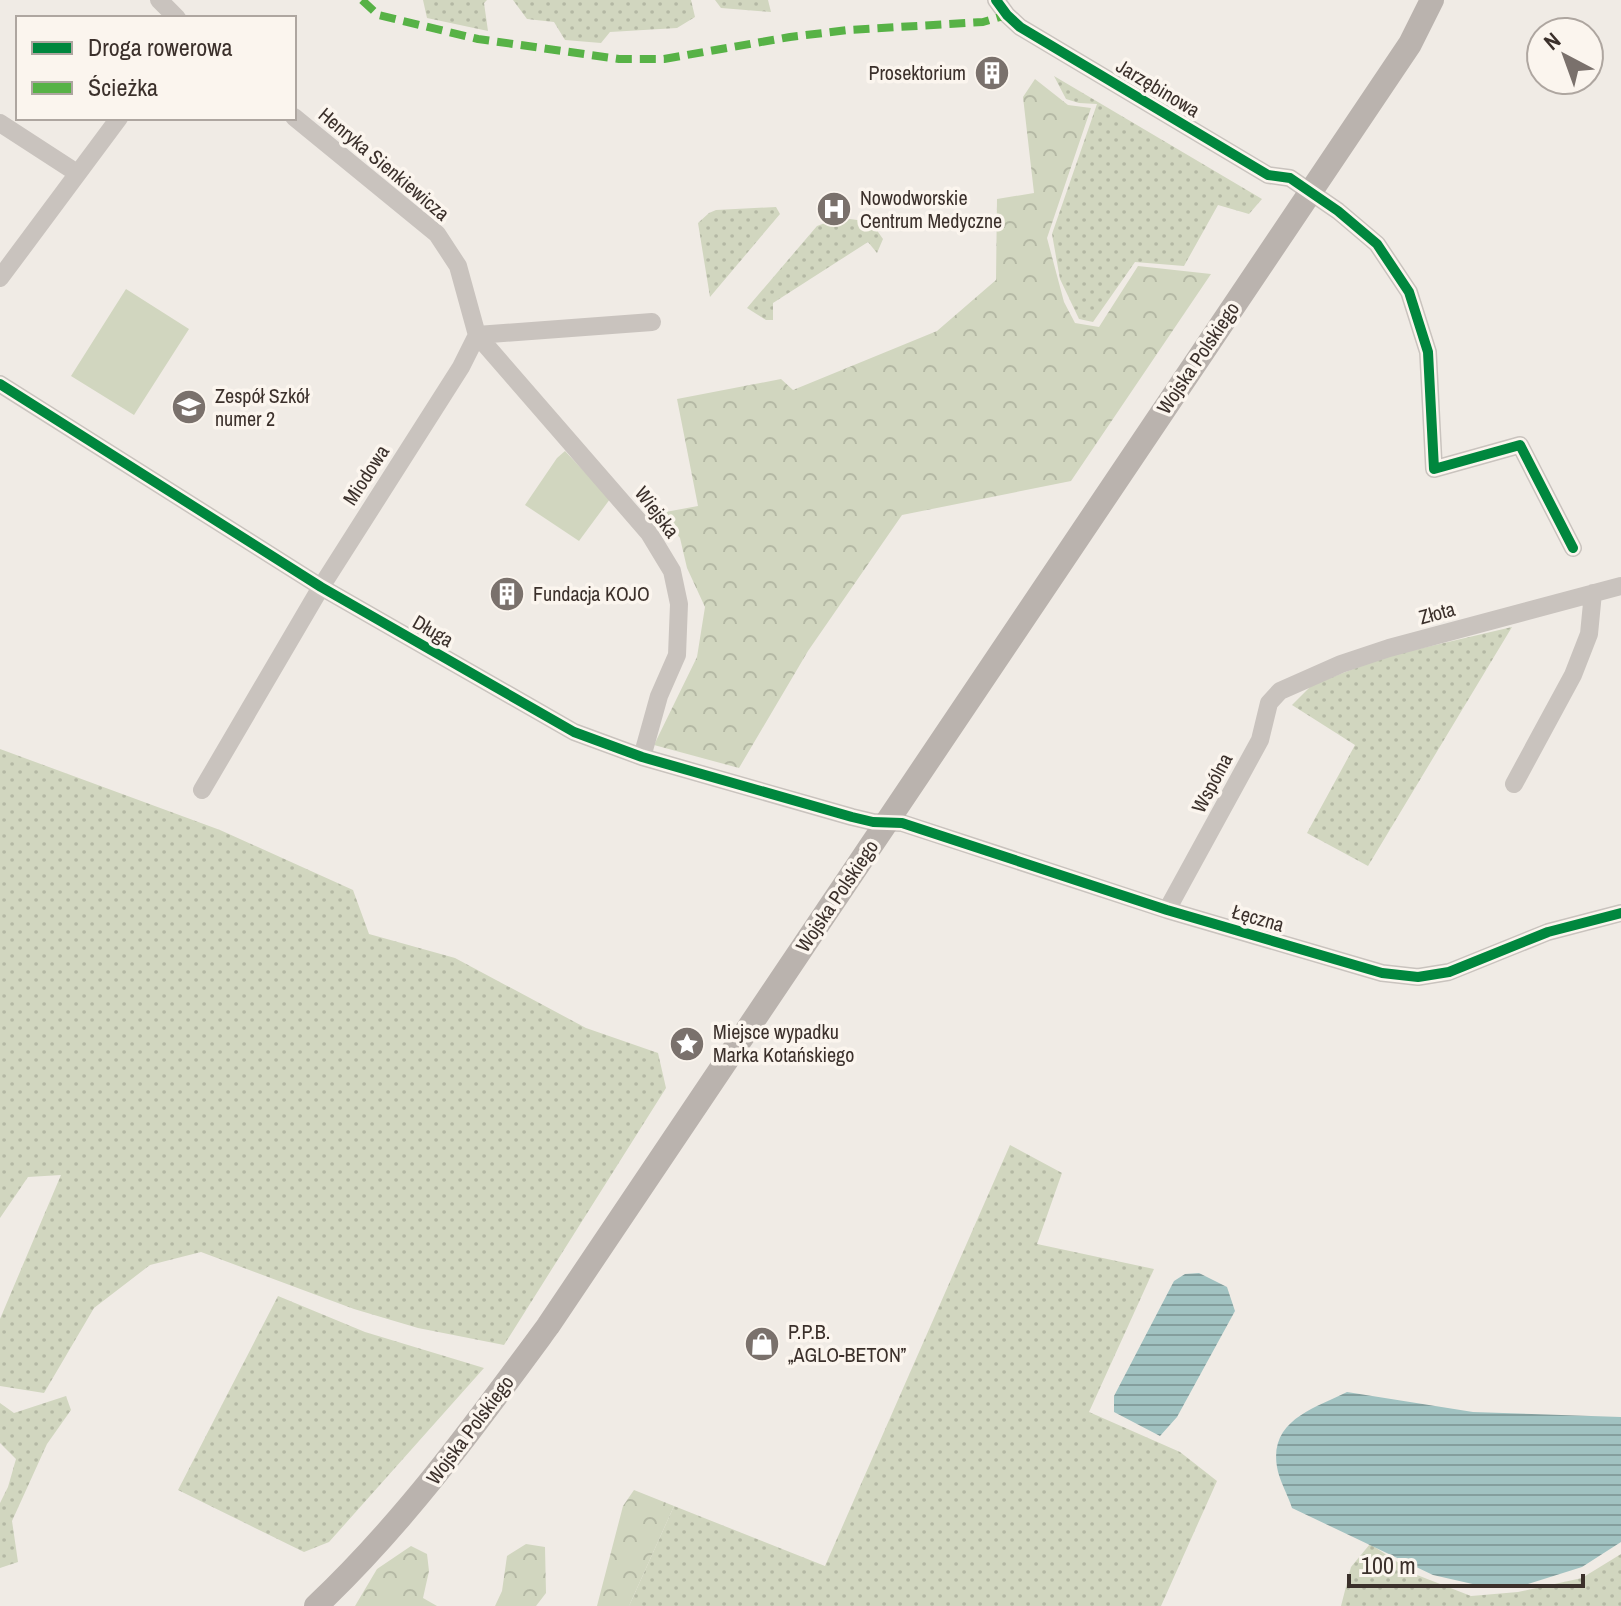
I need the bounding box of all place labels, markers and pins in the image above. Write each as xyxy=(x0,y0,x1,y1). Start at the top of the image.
building icon: Prosektorium xyxy=(973,54,1011,92)
place label: Prosektorium xyxy=(868,59,966,86)
place label: Nowodworskie Centrum Medyczne xyxy=(860,184,1002,234)
hospital icon: Nowodworskie Centrum Medyczne xyxy=(815,190,853,228)
place label: Zespół Szkół numer 2 xyxy=(215,382,310,432)
school or university icon: Zespół Szkół numer 2 xyxy=(170,388,208,426)
building icon: Fundacja KOJO xyxy=(488,575,526,613)
place label: Fundacja KOJO xyxy=(533,580,650,607)
place label: Miejsce wypadku Marka Kotańskiego xyxy=(713,1018,854,1068)
place icon: Miejsce wypadku Marka Kotańskiego xyxy=(668,1025,706,1063)
place label: P.P.B. „AGLO-BETON” xyxy=(788,1318,907,1368)
shop icon: P.P.B. „AGLO-BETON” xyxy=(743,1325,781,1363)

